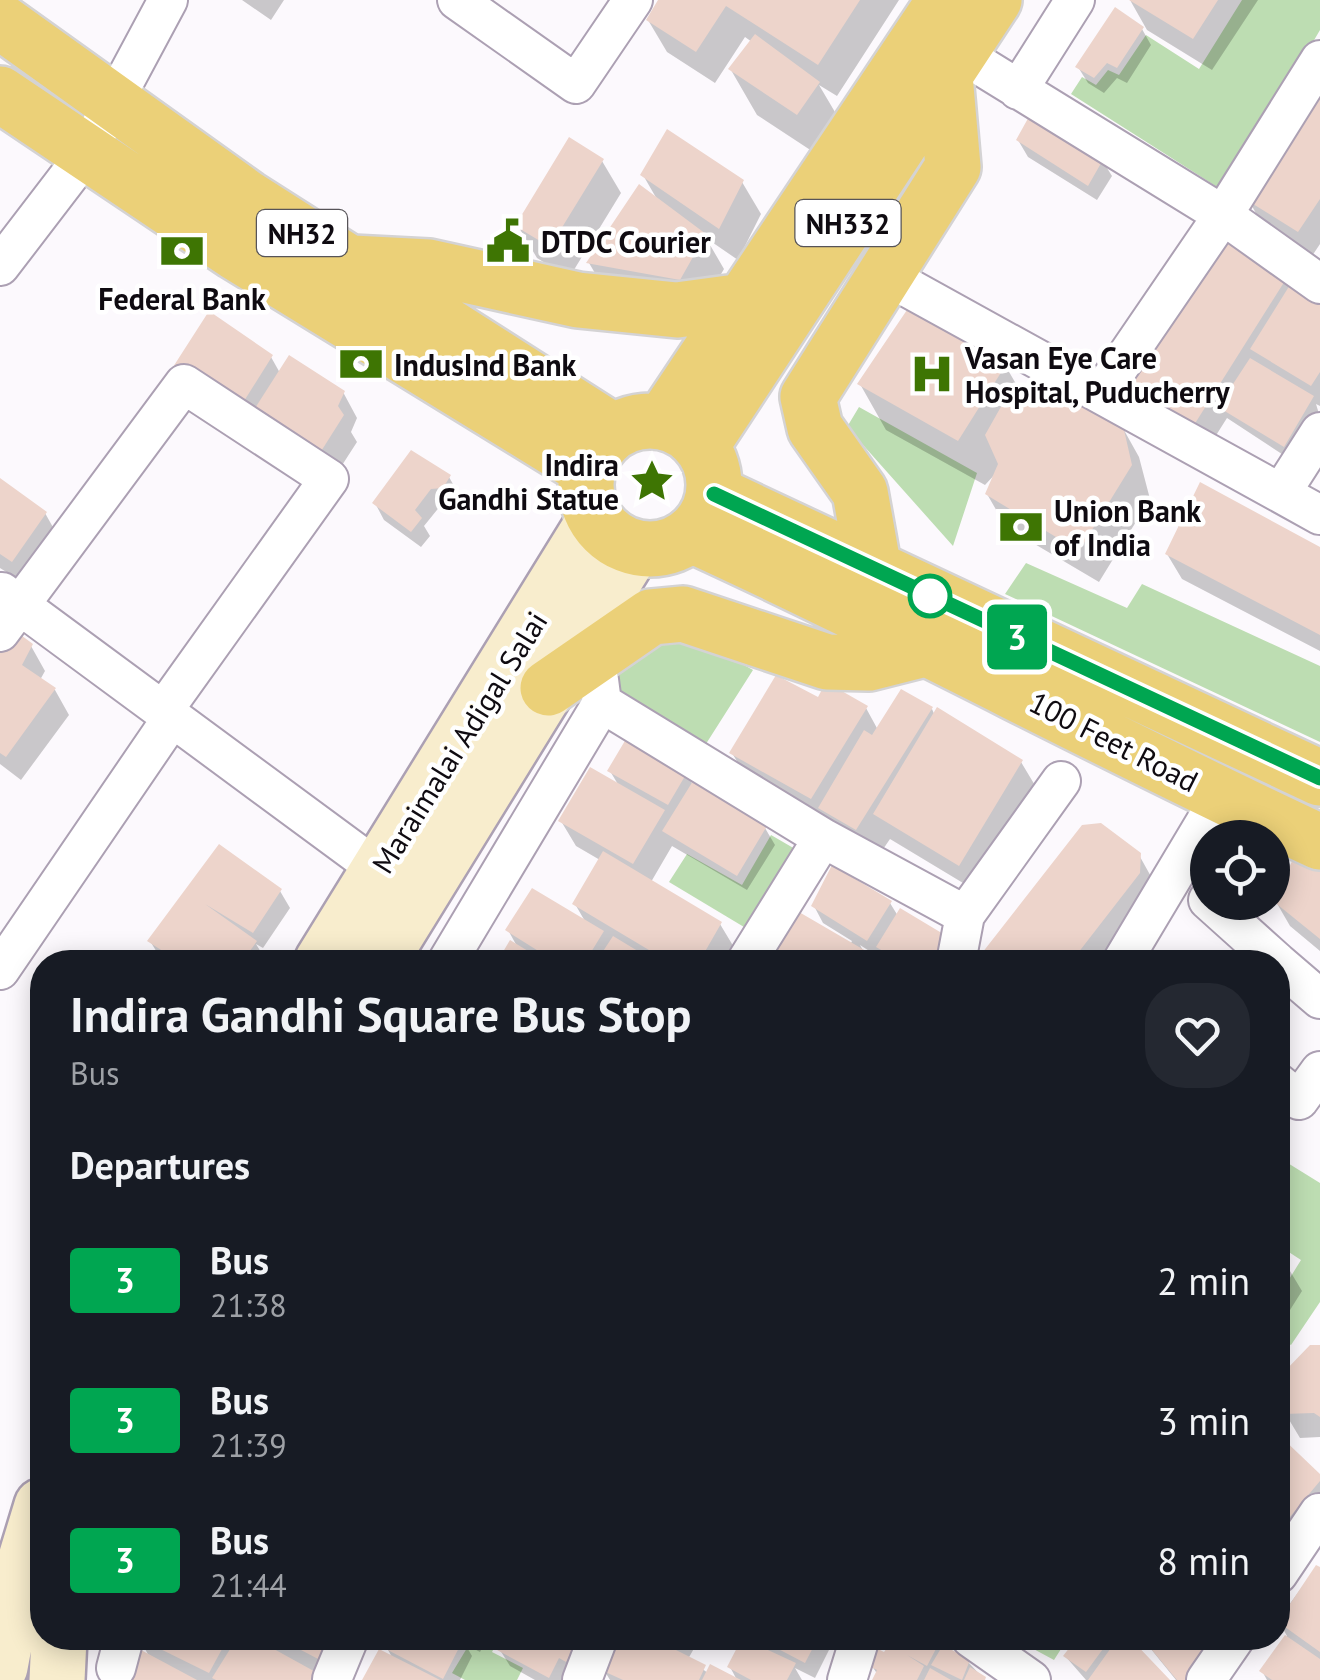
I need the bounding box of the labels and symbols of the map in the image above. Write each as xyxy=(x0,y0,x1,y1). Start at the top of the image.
road number: NH332 xyxy=(796,200,900,246)
road number: NH32 xyxy=(257,210,347,256)
public building icon: DTDC Courier xyxy=(484,217,532,265)
place label: DTDC Courier xyxy=(541,222,711,261)
bank icon: Federal Bank xyxy=(158,227,206,275)
place label: Federal Bank xyxy=(98,279,266,318)
place label: Vasan Eye Care Hospital, Puducherry xyxy=(964,338,1230,411)
bank icon: IndusInd Bank xyxy=(337,340,385,388)
place label: IndusInd Bank xyxy=(394,345,576,384)
hospital icon: Vasan Eye Care Hospital, Puducherry xyxy=(908,350,956,398)
place label: Indira Gandhi Statue xyxy=(438,445,619,518)
place icon: Indira Gandhi Statue xyxy=(628,457,676,505)
place label: Union Bank of India xyxy=(1054,491,1201,564)
bank icon: Union Bank of India xyxy=(997,503,1045,551)
unlabelled marker xyxy=(909,575,951,617)
street label: Maraimalai Adigal Salai xyxy=(363,604,555,880)
line badge: 3 xyxy=(984,604,1050,670)
street label: 100 Feet Road xyxy=(1023,682,1205,800)

